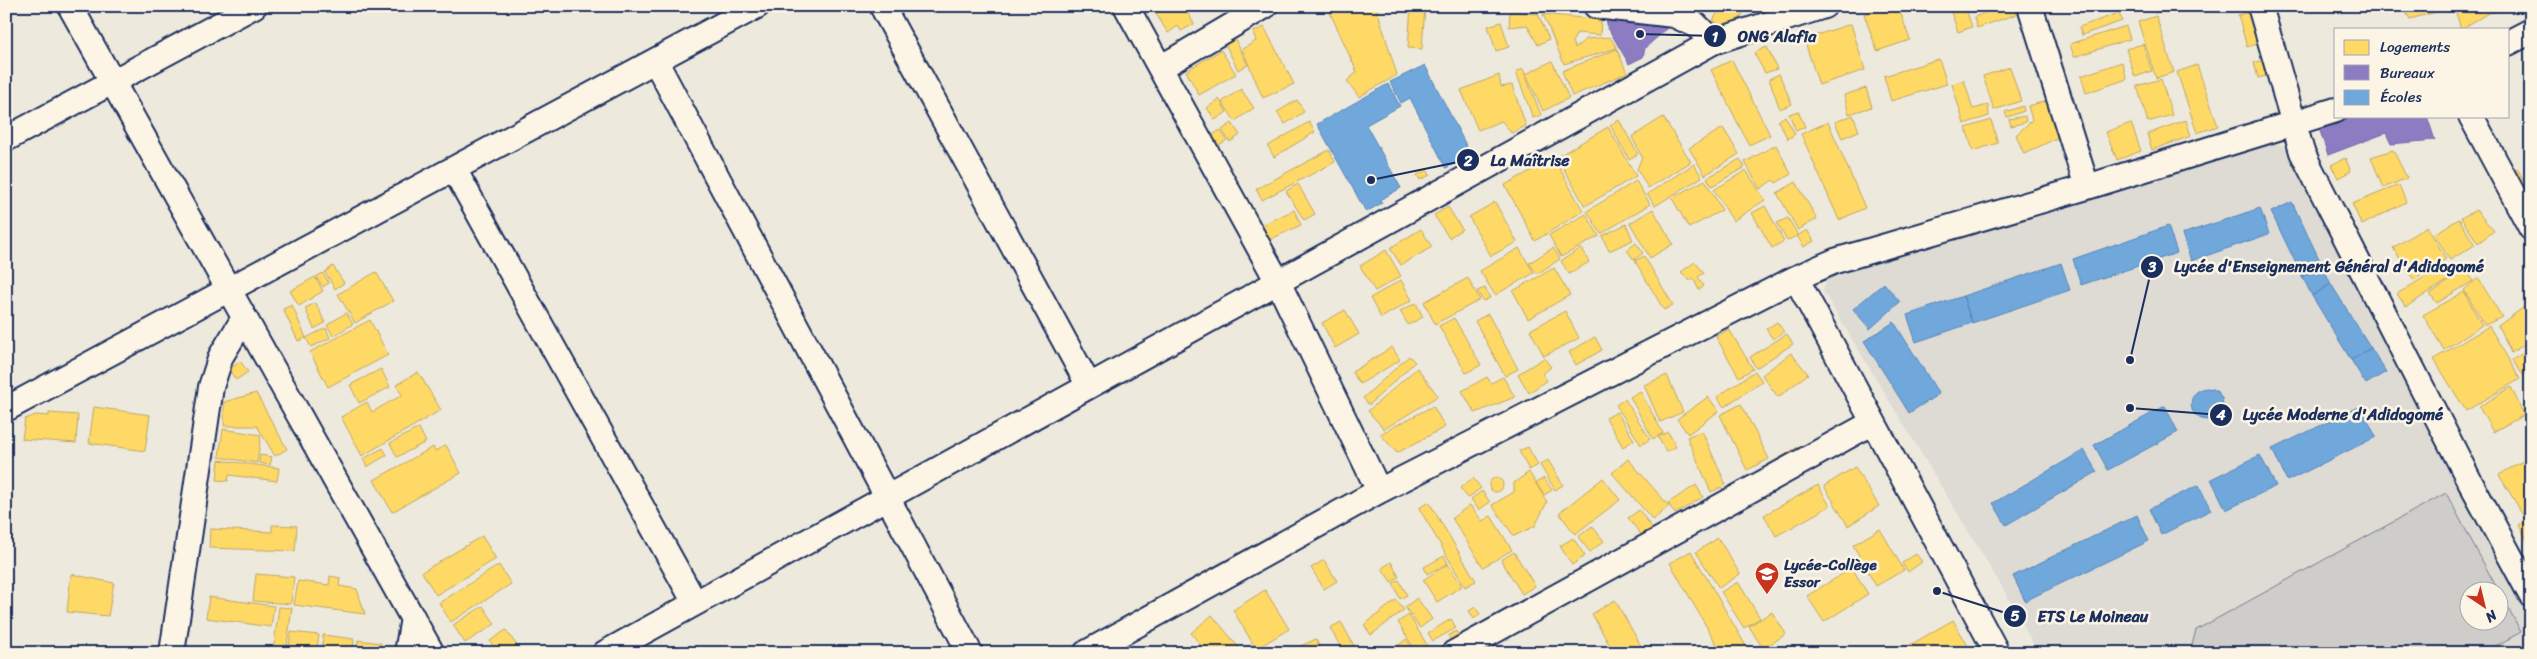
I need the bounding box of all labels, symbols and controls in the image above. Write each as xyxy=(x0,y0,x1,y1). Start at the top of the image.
callout: ONG Alafia xyxy=(1703,21,1826,52)
text: ONG Alafia xyxy=(1737,22,1817,51)
text: 1 xyxy=(1712,24,1719,50)
legend xyxy=(2334,28,2510,118)
text: Logements xyxy=(2380,34,2450,60)
text: Bureaux xyxy=(2380,60,2435,86)
text: Écoles xyxy=(2380,84,2422,110)
callout: La Maîtrise xyxy=(1456,145,1579,176)
text: La Maîtrise xyxy=(1491,146,1570,175)
text: 2 xyxy=(1463,148,1473,174)
callout: Lycée d'Enseignement Général d'Adidogomé xyxy=(2140,251,2494,282)
text: Lycée d'Enseignement Général d'Adidogomé xyxy=(2174,252,2485,281)
text: 3 xyxy=(2147,254,2157,280)
callout: Lycée Moderne d'Adidogomé xyxy=(2208,399,2453,430)
text: Lycée Moderne d'Adidogomé xyxy=(2243,400,2444,429)
text: 4 xyxy=(2215,402,2226,428)
place label: Lycée-Collège Essor xyxy=(1784,552,1877,595)
school or university icon: Lycée-Collège Essor xyxy=(1754,561,1780,595)
north arrow xyxy=(2460,582,2510,632)
callout: ETS Le Moineau xyxy=(2003,601,2158,632)
text: ETS Le Moineau xyxy=(2038,602,2149,631)
text: 5 xyxy=(2010,603,2020,629)
text: N xyxy=(2480,603,2503,629)

